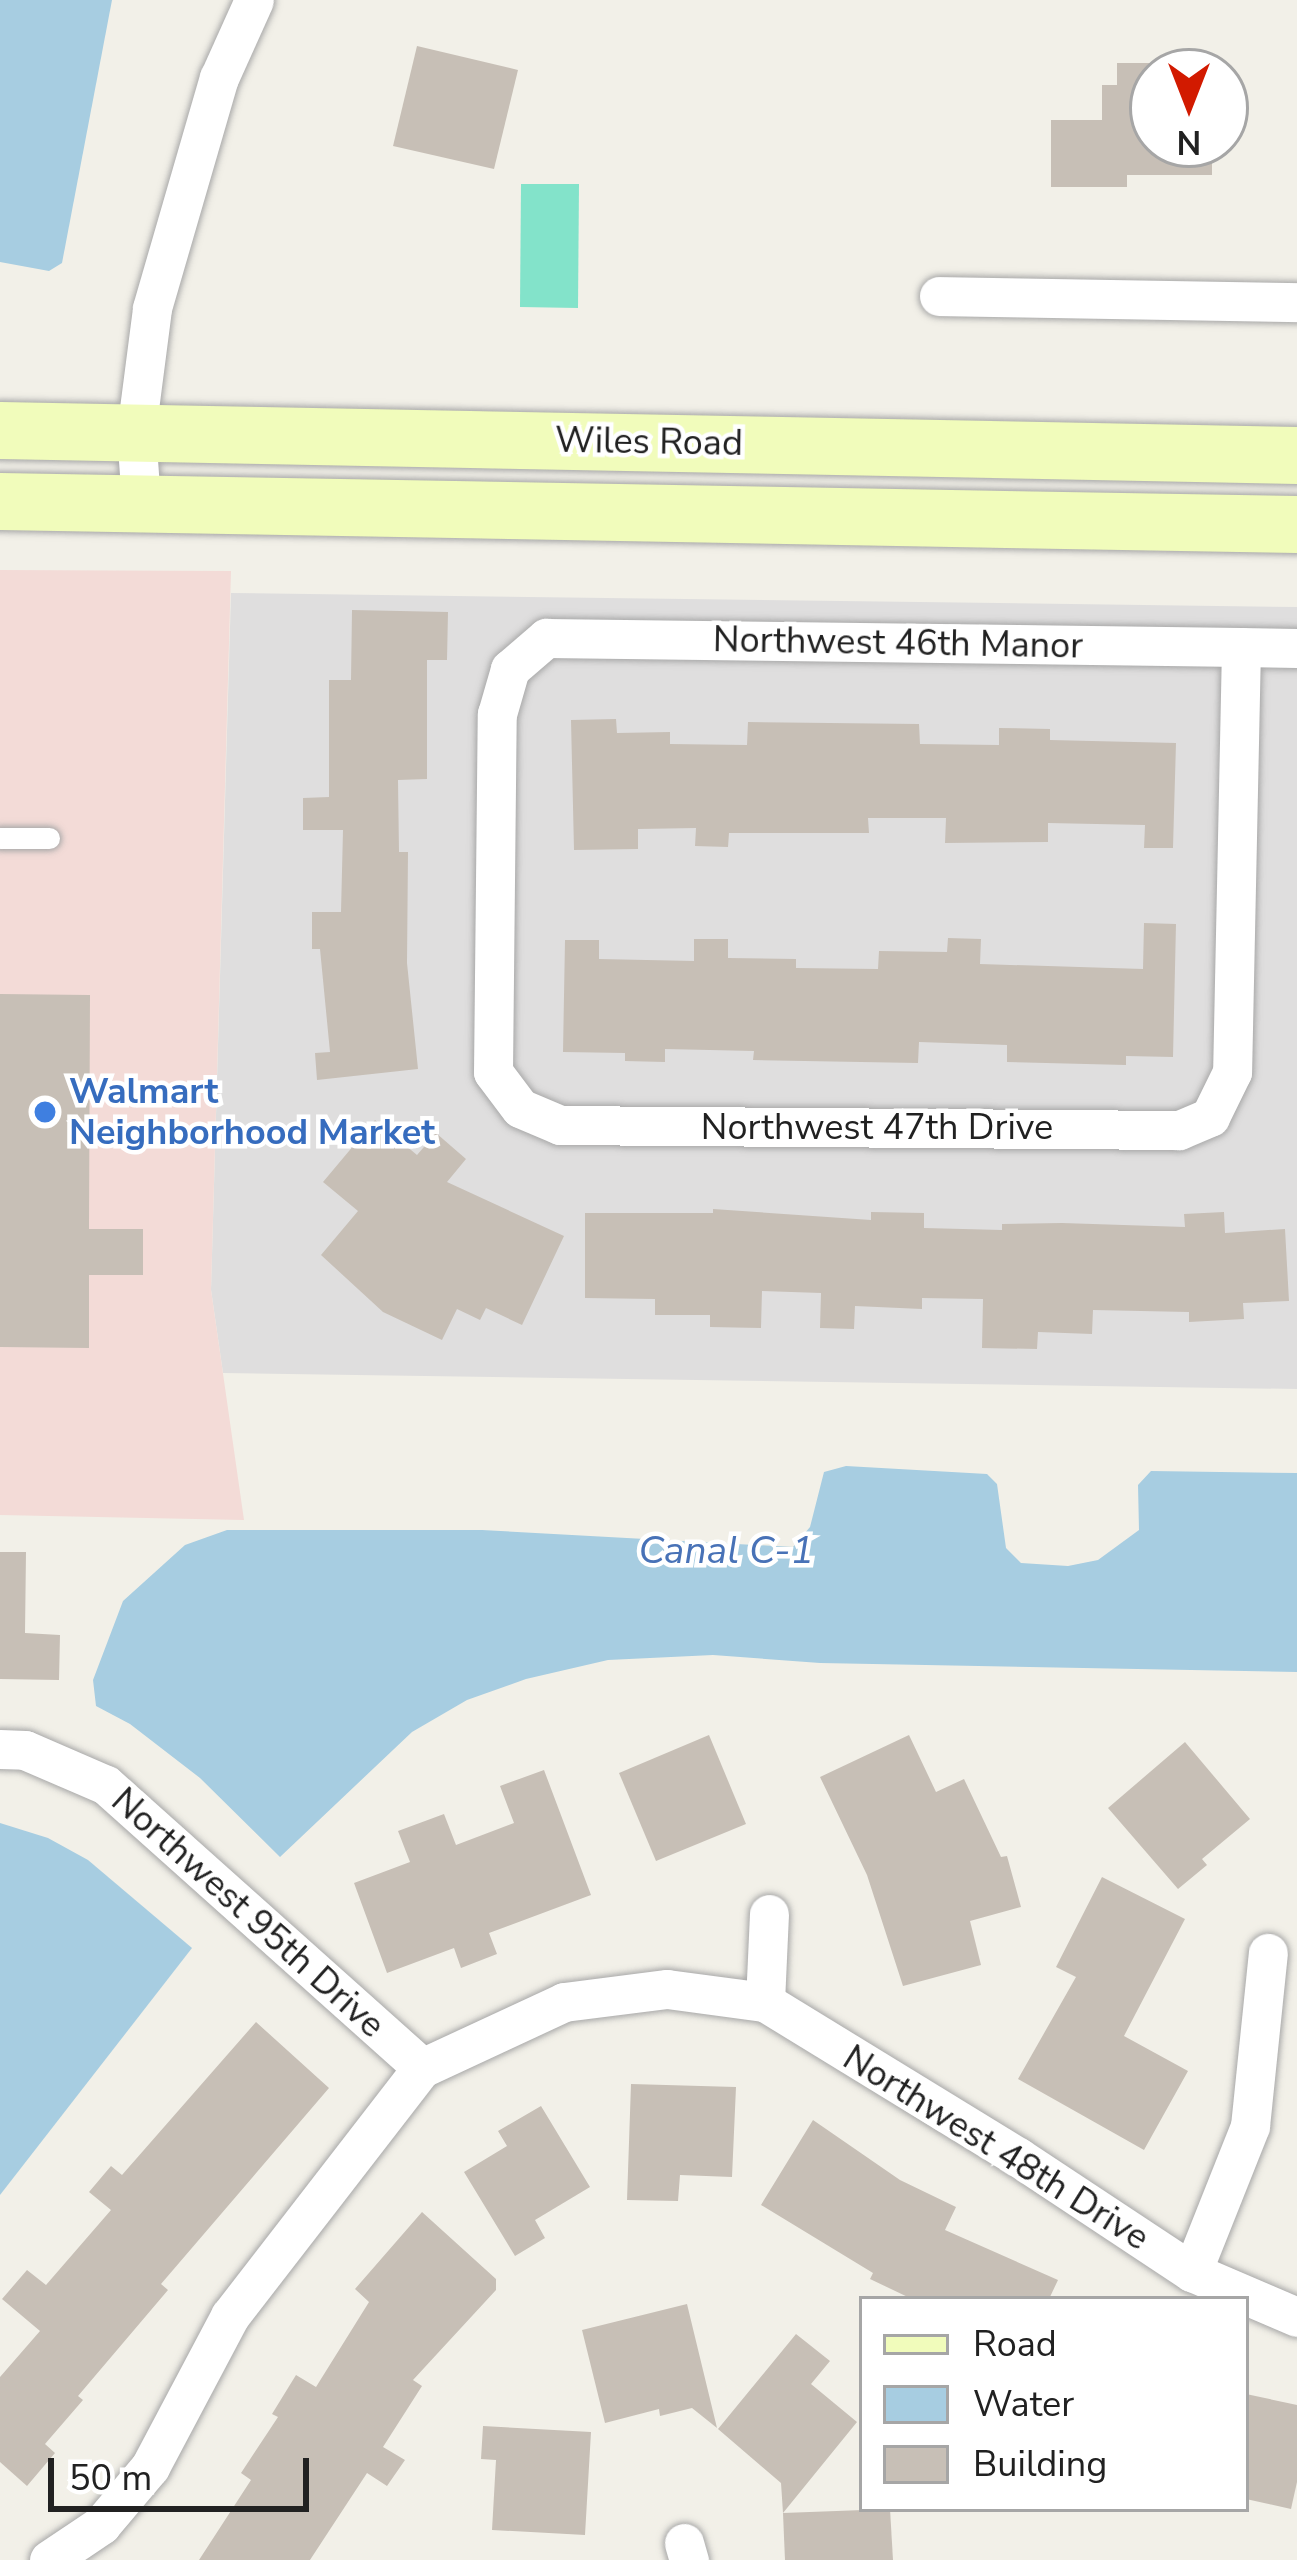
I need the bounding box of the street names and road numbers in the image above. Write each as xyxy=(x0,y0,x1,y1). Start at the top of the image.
street label: Wiles Road xyxy=(555,419,743,465)
street label: Northwest 46th Manor xyxy=(713,618,1083,668)
street label: Northwest 47th Drive xyxy=(701,1106,1053,1150)
street label: Northwest 95th Drive xyxy=(103,1779,393,2047)
street label: Northwest 48th Drive xyxy=(835,2036,1157,2260)

